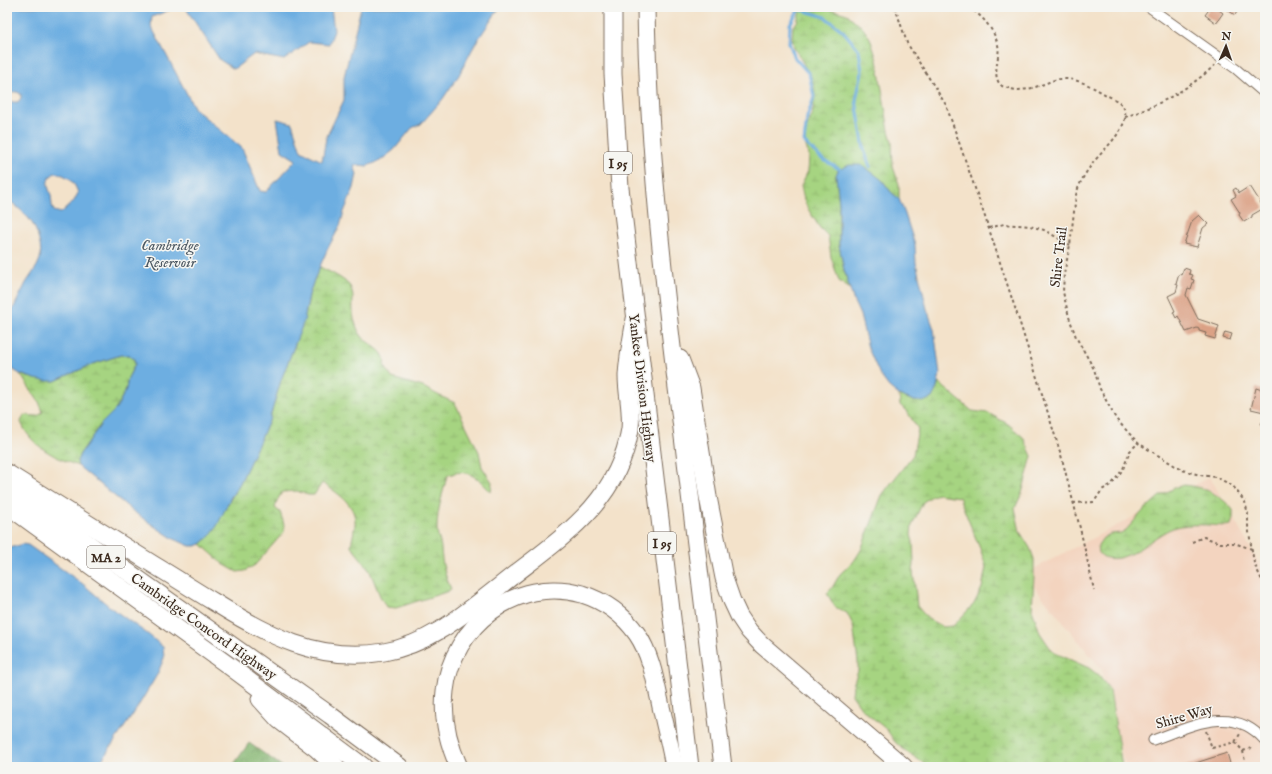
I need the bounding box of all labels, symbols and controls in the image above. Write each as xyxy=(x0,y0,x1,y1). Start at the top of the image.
north arrow xyxy=(1206,26,1246,66)
text: N xyxy=(1220,30,1232,44)
road number: I 95 xyxy=(604,152,632,174)
street label: Shire Trail xyxy=(1046,226,1072,288)
water label: Cambridge Reservoir xyxy=(141,236,199,272)
street label: Yankee Division Highway xyxy=(624,313,660,464)
road number: I 95 xyxy=(648,532,676,554)
road number: MA 2 xyxy=(87,546,125,568)
street label: Cambridge Concord Highway xyxy=(127,569,280,684)
street label: Shire Way xyxy=(1154,700,1215,734)

